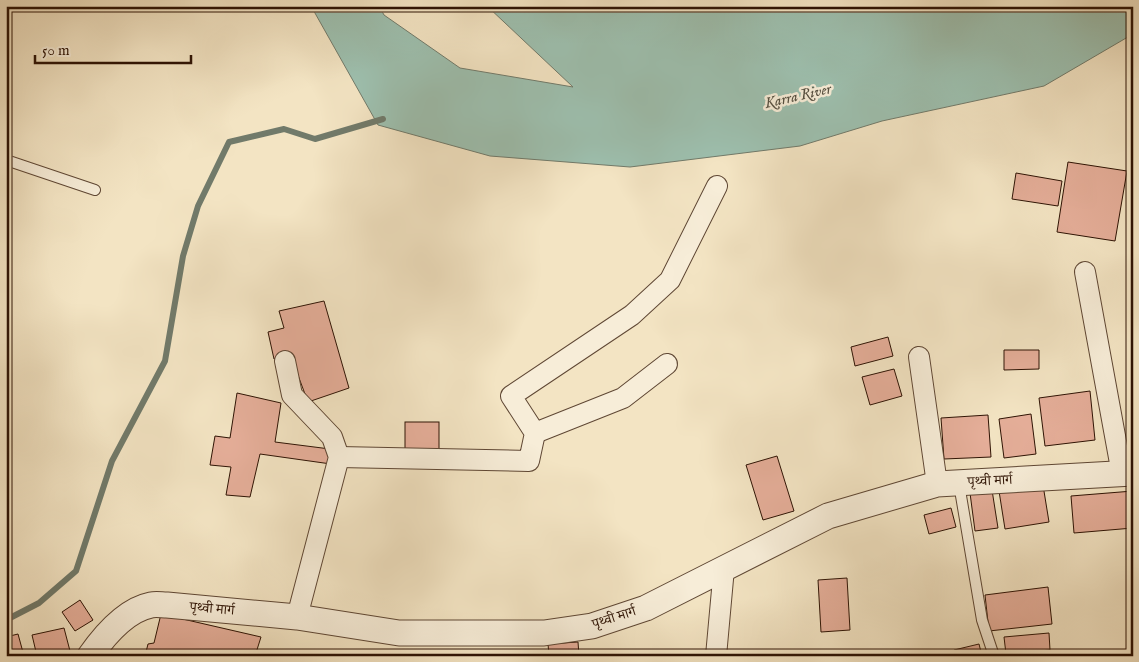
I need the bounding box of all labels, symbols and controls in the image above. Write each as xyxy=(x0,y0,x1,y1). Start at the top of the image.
scale bar xyxy=(35,32,191,64)
text: 50 m xyxy=(42,41,70,60)
water label: Karra River xyxy=(762,79,834,113)
street label: पृथ्वी मार्ग xyxy=(966,471,1014,491)
street label: पृथ्वी मार्ग xyxy=(188,598,236,620)
street label: पृथ्वी मार्ग xyxy=(589,602,639,634)

